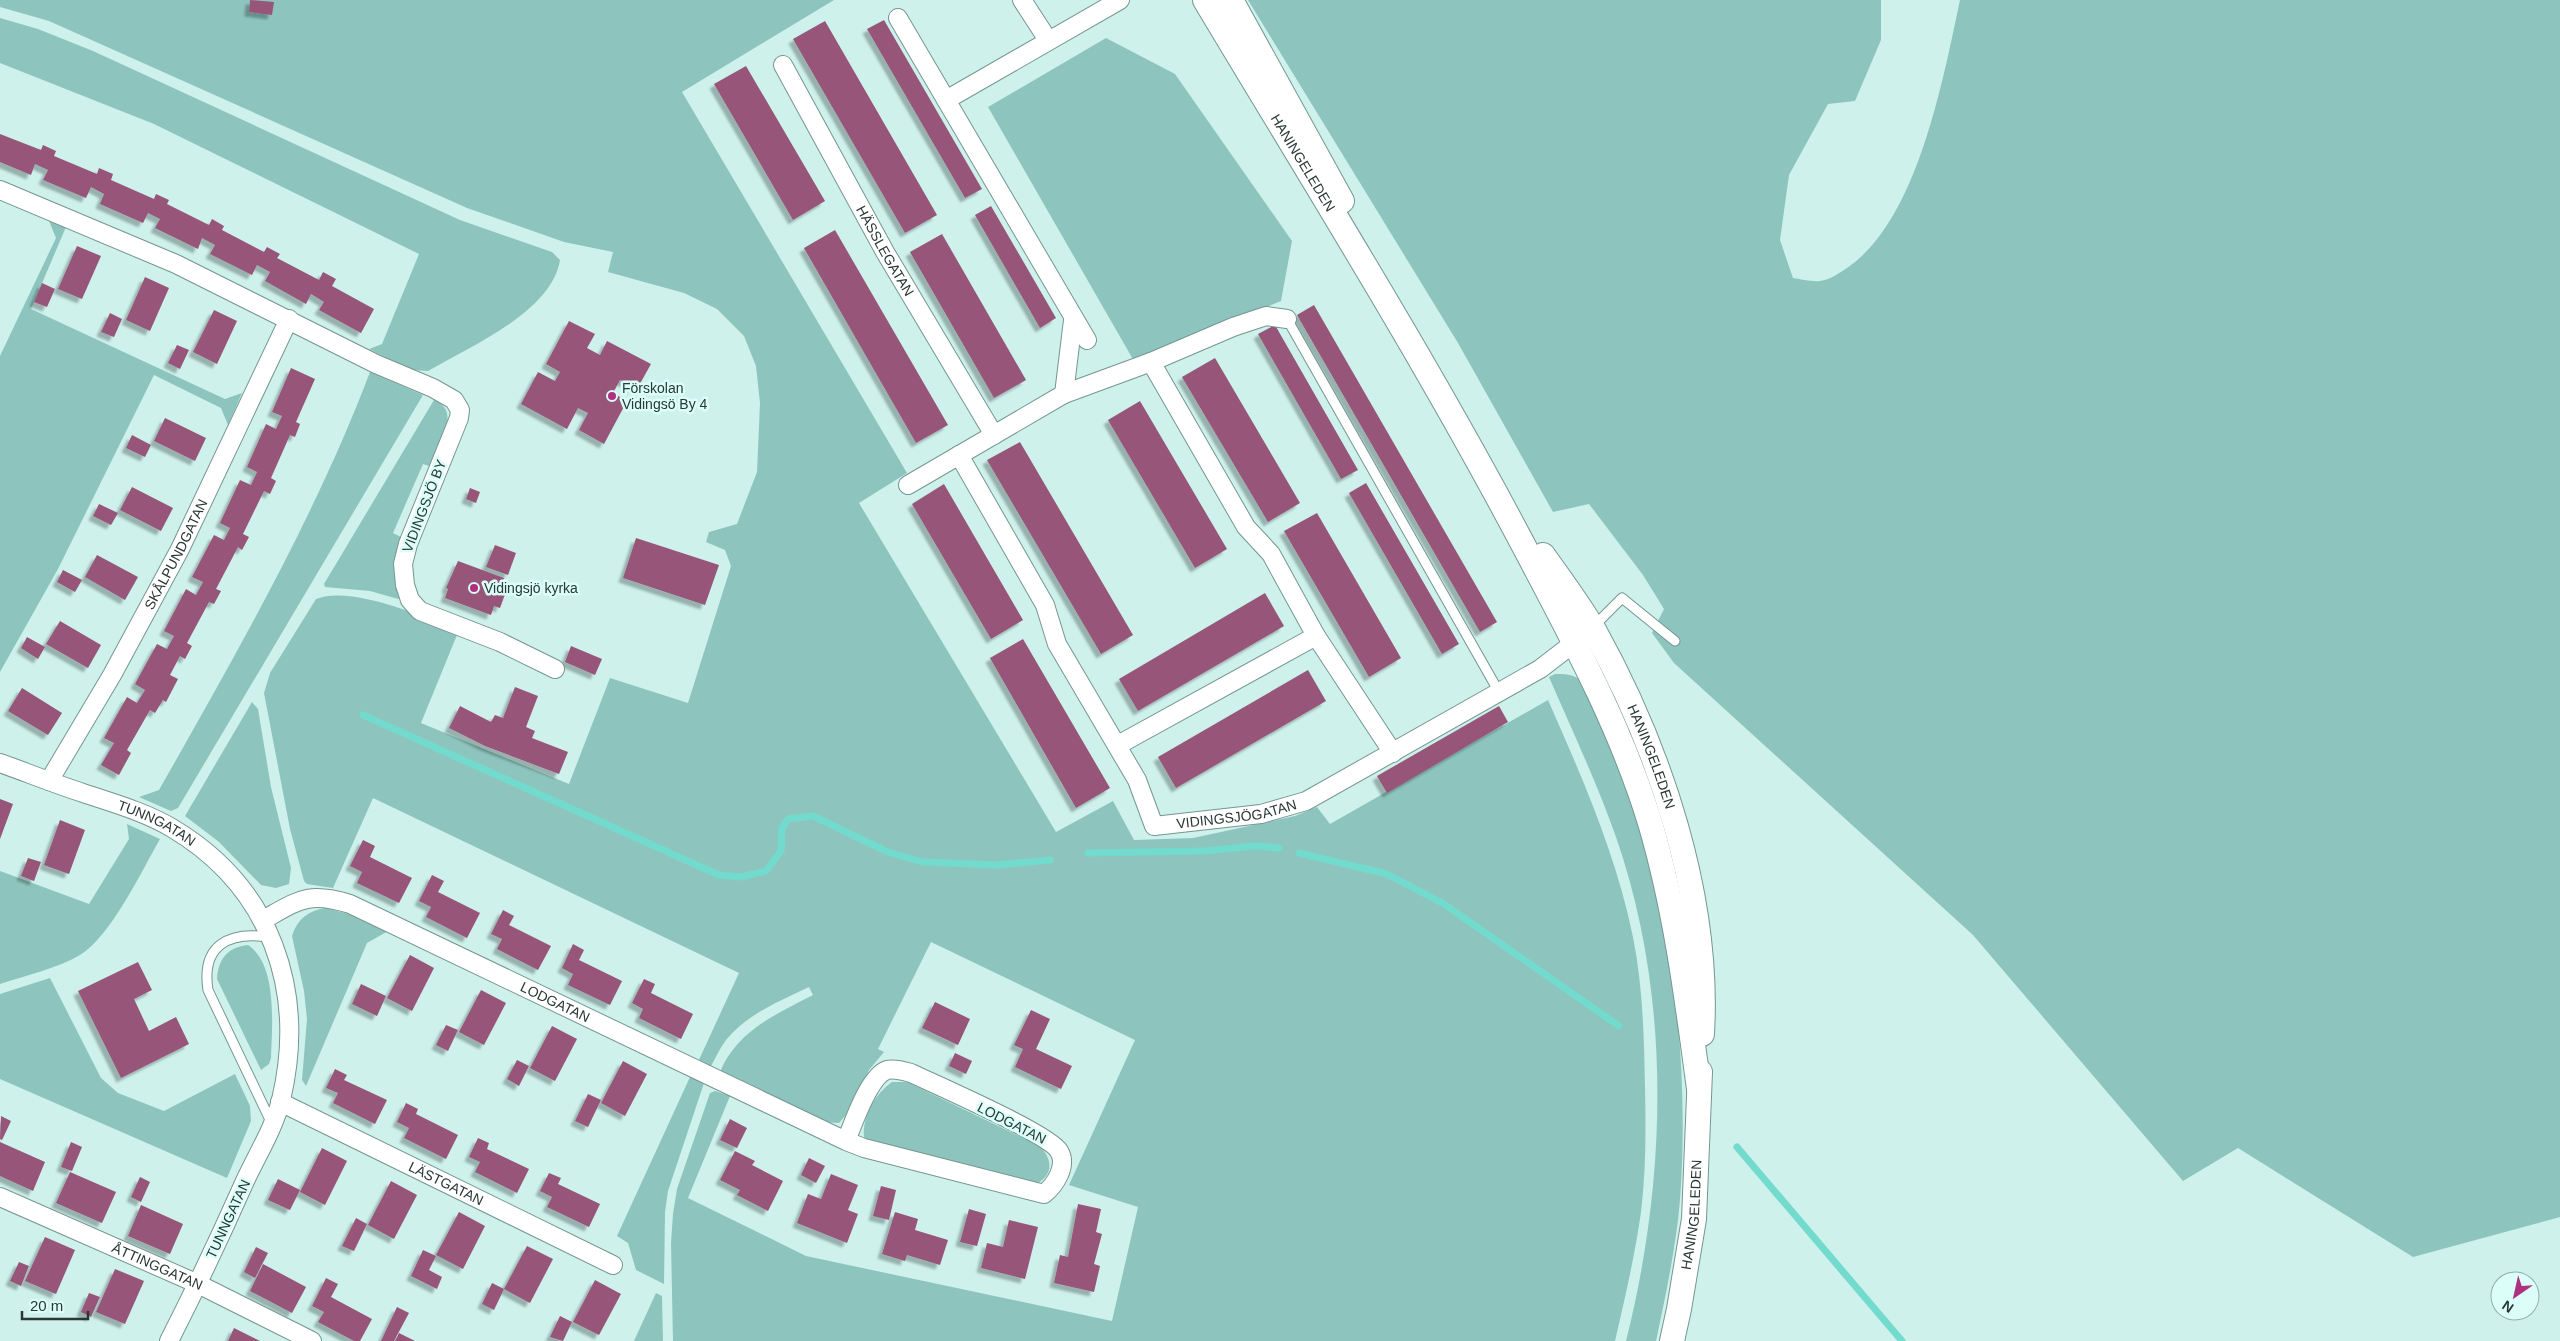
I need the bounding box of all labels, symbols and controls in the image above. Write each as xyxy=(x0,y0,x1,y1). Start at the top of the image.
street label: HANINGELEDEN xyxy=(1268,111,1339,214)
street label: HÄSSLEGATAN xyxy=(853,203,917,299)
place label: Förskolan Vidingsö By 4 xyxy=(622,380,708,412)
marker: Förskolan Vidingsö By 4 xyxy=(606,390,618,402)
street label: VIDINGSJÖ BY xyxy=(398,456,449,555)
street label: SKÅLPUNDGATAN xyxy=(141,496,211,612)
place label: Vidingsjö kyrka xyxy=(484,580,578,596)
marker: Vidingsjö kyrka xyxy=(468,582,480,594)
street label: HANINGELEDEN xyxy=(1624,702,1678,811)
street label: VIDINGSJÖGATAN xyxy=(1176,796,1298,831)
street label: TUNNGATAN xyxy=(116,797,199,849)
street label: LODGATAN xyxy=(518,979,592,1025)
street label: LODGATAN xyxy=(975,1099,1049,1147)
street label: LÄSTGATAN xyxy=(406,1158,486,1208)
street label: HANINGELEDEN xyxy=(1678,1159,1704,1271)
street label: TUNNGATAN xyxy=(203,1177,253,1261)
street label: ÅTTINGGATAN xyxy=(110,1239,205,1293)
north arrow xyxy=(2490,1271,2540,1321)
scale bar xyxy=(22,1288,89,1320)
text: 20 m xyxy=(30,1297,63,1314)
text: N xyxy=(2499,1297,2516,1316)

